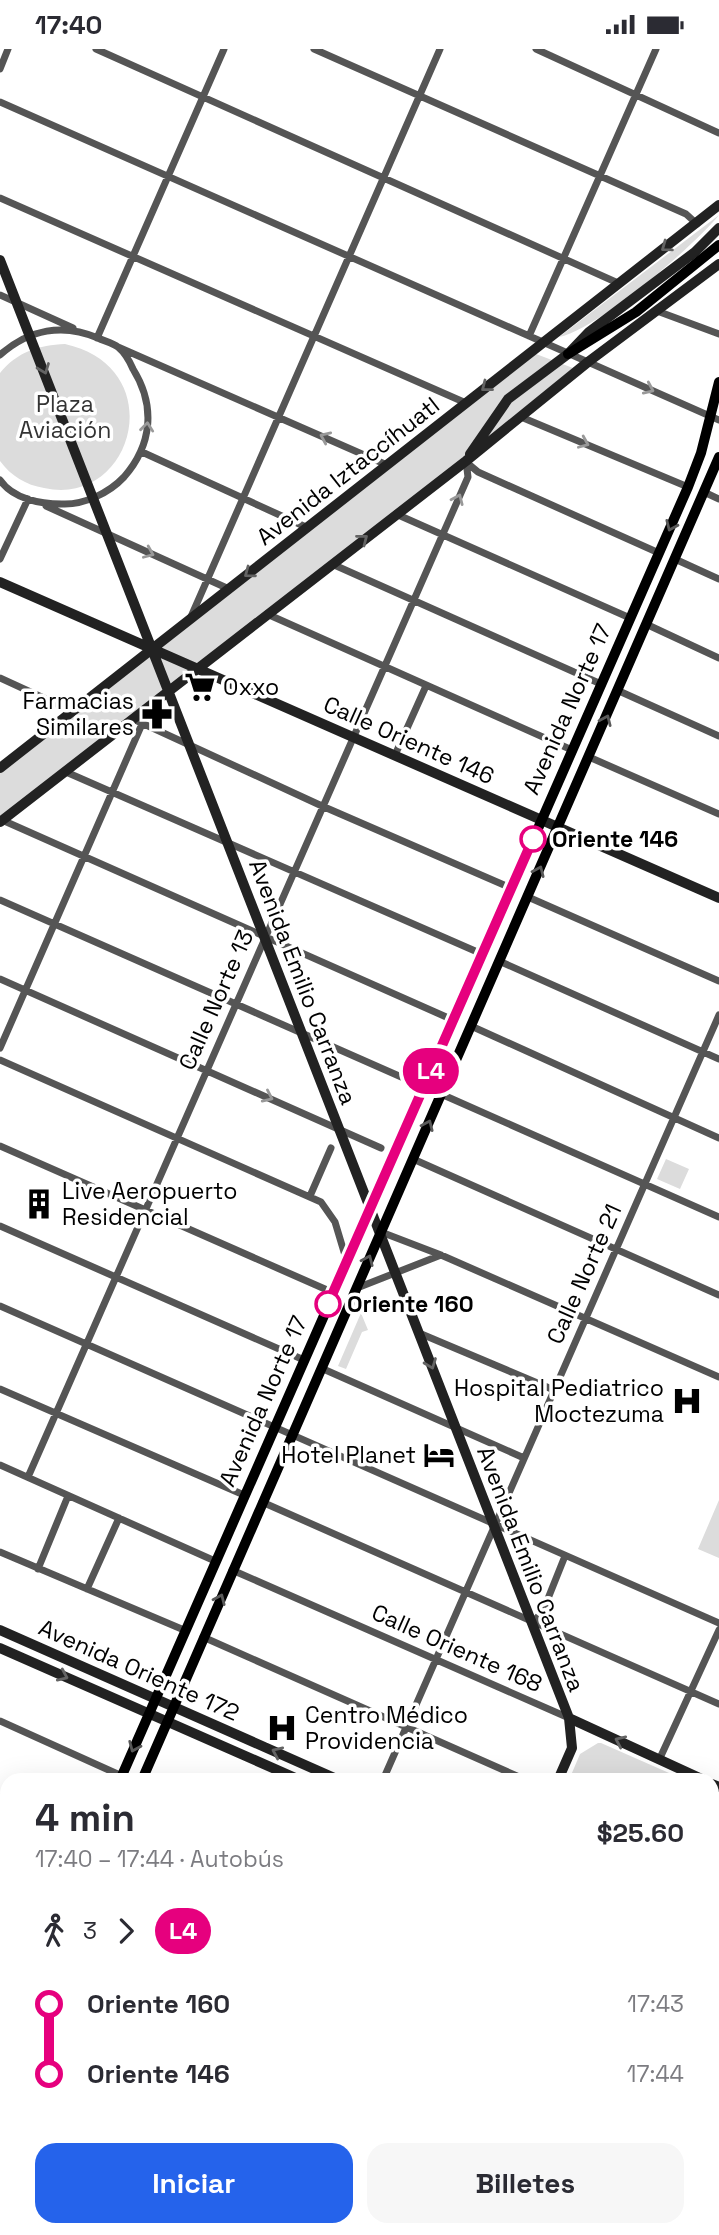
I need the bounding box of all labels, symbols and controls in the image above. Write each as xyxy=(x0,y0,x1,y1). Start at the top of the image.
text: 17:40 xyxy=(35,8,102,42)
one-way arrow xyxy=(661,239,673,251)
one-way arrow xyxy=(35,362,49,374)
one-way arrow xyxy=(482,379,494,392)
one-way arrow xyxy=(642,381,654,395)
park label: Plaza Aviación xyxy=(19,389,111,445)
street label: Avenida Iztaccíhuatl xyxy=(250,390,446,552)
one-way arrow xyxy=(139,421,154,432)
one-way arrow xyxy=(319,431,332,445)
one-way arrow xyxy=(577,435,589,449)
one-way arrow xyxy=(450,494,464,506)
one-way arrow xyxy=(665,519,679,531)
one-way arrow xyxy=(355,535,368,548)
one-way arrow xyxy=(142,545,154,559)
one-way arrow xyxy=(245,564,257,577)
street label: Avenida Norte 17 xyxy=(516,619,618,799)
supermarket icon: Oxxo xyxy=(183,670,217,704)
place label: Oxxo xyxy=(223,672,279,702)
place label: Farmacias Similares xyxy=(23,686,134,742)
street label: Calle Oriente 146 xyxy=(319,689,499,791)
pharmacy icon: Farmacias Similares xyxy=(140,697,174,731)
one-way arrow xyxy=(598,714,612,727)
place label: Oriente 146 xyxy=(552,824,678,854)
marker: Oriente 146 xyxy=(520,826,546,852)
street label: Avenida Emilio Carranza xyxy=(242,855,364,1109)
one-way arrow xyxy=(531,866,545,879)
street label: Calle Norte 13 xyxy=(172,925,260,1075)
line badge: L4 xyxy=(400,1048,462,1094)
text: L4 xyxy=(417,1055,445,1086)
one-way arrow xyxy=(261,1089,273,1103)
one-way arrow xyxy=(420,1119,434,1132)
place label: Live Aeropuerto Residencial xyxy=(62,1176,237,1232)
building icon: Live Aeropuerto Residencial xyxy=(22,1187,56,1221)
street label: Calle Norte 21 xyxy=(540,1199,628,1349)
one-way arrow xyxy=(360,1255,374,1267)
place label: Oriente 160 xyxy=(347,1289,474,1319)
marker: Oriente 160 xyxy=(315,1291,341,1317)
street label: Avenida Norte 17 xyxy=(212,1311,314,1491)
one-way arrow xyxy=(423,1358,437,1370)
place label: Hospital Pediatrico Moctezuma xyxy=(454,1373,664,1429)
hospital icon: Hospital Pediatrico Moctezuma xyxy=(670,1384,704,1418)
hotel icon: Hotel Planet xyxy=(422,1438,456,1472)
place label: Hotel Planet xyxy=(281,1440,416,1470)
street label: Avenida Emilio Carranza xyxy=(470,1442,592,1696)
one-way arrow xyxy=(212,1594,226,1606)
street label: Calle Oriente 168 xyxy=(367,1597,547,1699)
street label: Avenida Oriente 172 xyxy=(34,1612,244,1728)
one-way arrow xyxy=(55,1668,68,1682)
place label: Centro Médico Providencia xyxy=(305,1700,468,1756)
hospital icon: Centro Médico Providencia xyxy=(265,1711,299,1745)
one-way arrow xyxy=(615,1735,627,1749)
one-way arrow xyxy=(129,1740,143,1752)
one-way arrow xyxy=(271,1746,284,1760)
text: 4 min xyxy=(35,1794,135,1842)
text: $25.60 xyxy=(597,1816,684,1850)
text: 17:40 – 17:44 · Autobús xyxy=(35,1844,284,1874)
icon: walk xyxy=(35,1912,73,1950)
icon: forward xyxy=(107,1912,145,1950)
text: L4 xyxy=(169,1915,197,1946)
text: 3 xyxy=(83,1916,97,1946)
text: Oriente 160 xyxy=(87,1987,230,2021)
text: 17:43 xyxy=(627,1989,684,2019)
text: Oriente 146 xyxy=(87,2057,230,2091)
text: 17:44 xyxy=(627,2059,684,2089)
button: Iniciar xyxy=(35,2143,353,2223)
button: Billetes xyxy=(367,2143,684,2223)

